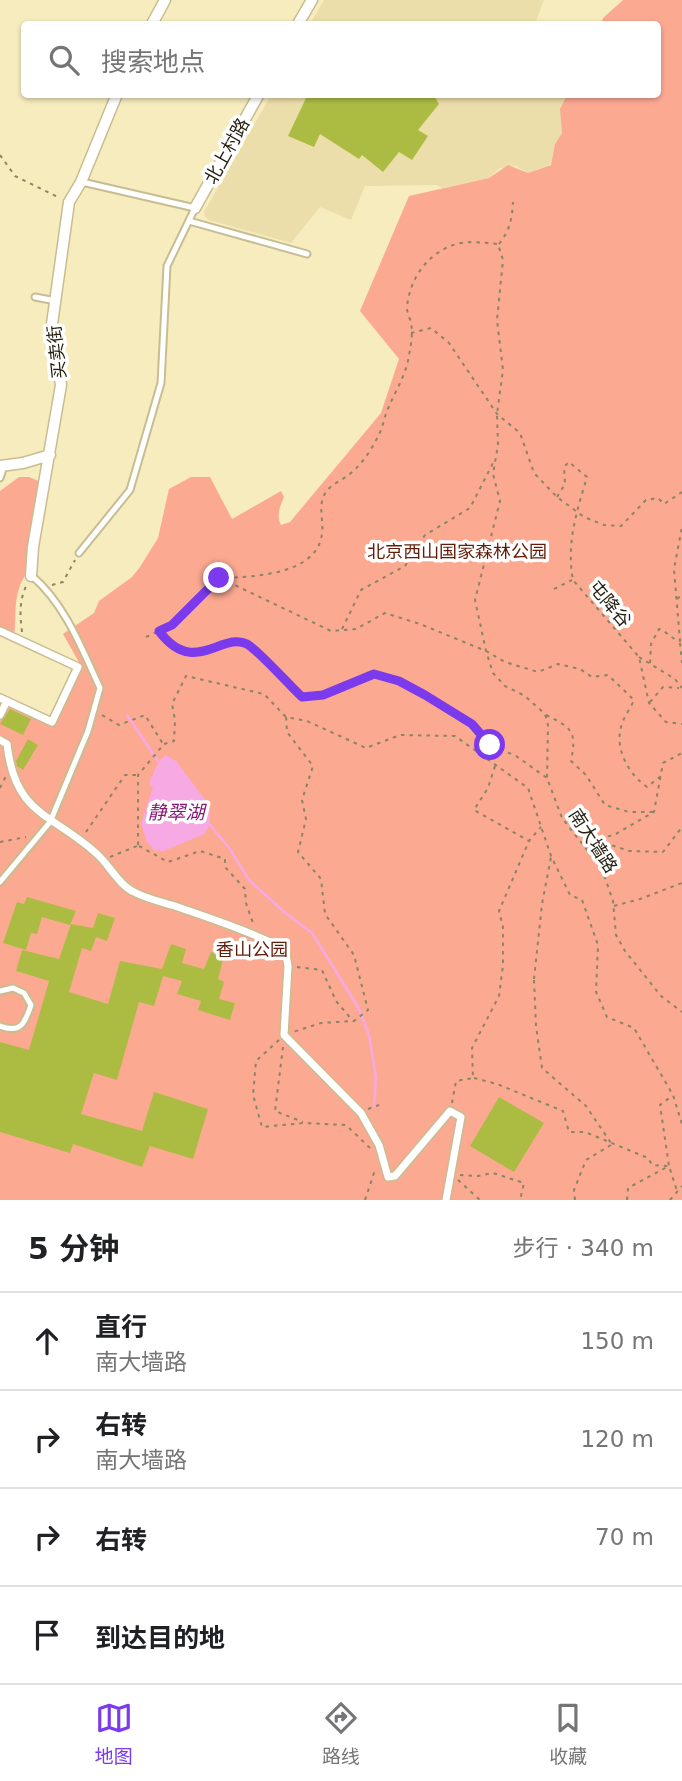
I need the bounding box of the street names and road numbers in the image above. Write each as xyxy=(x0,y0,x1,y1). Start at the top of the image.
street label: 北上村路 xyxy=(200,114,253,187)
street label: 买卖街 xyxy=(43,324,70,380)
street label: 屯降谷 xyxy=(585,576,636,631)
street label: 南大墙路 xyxy=(565,805,622,877)

